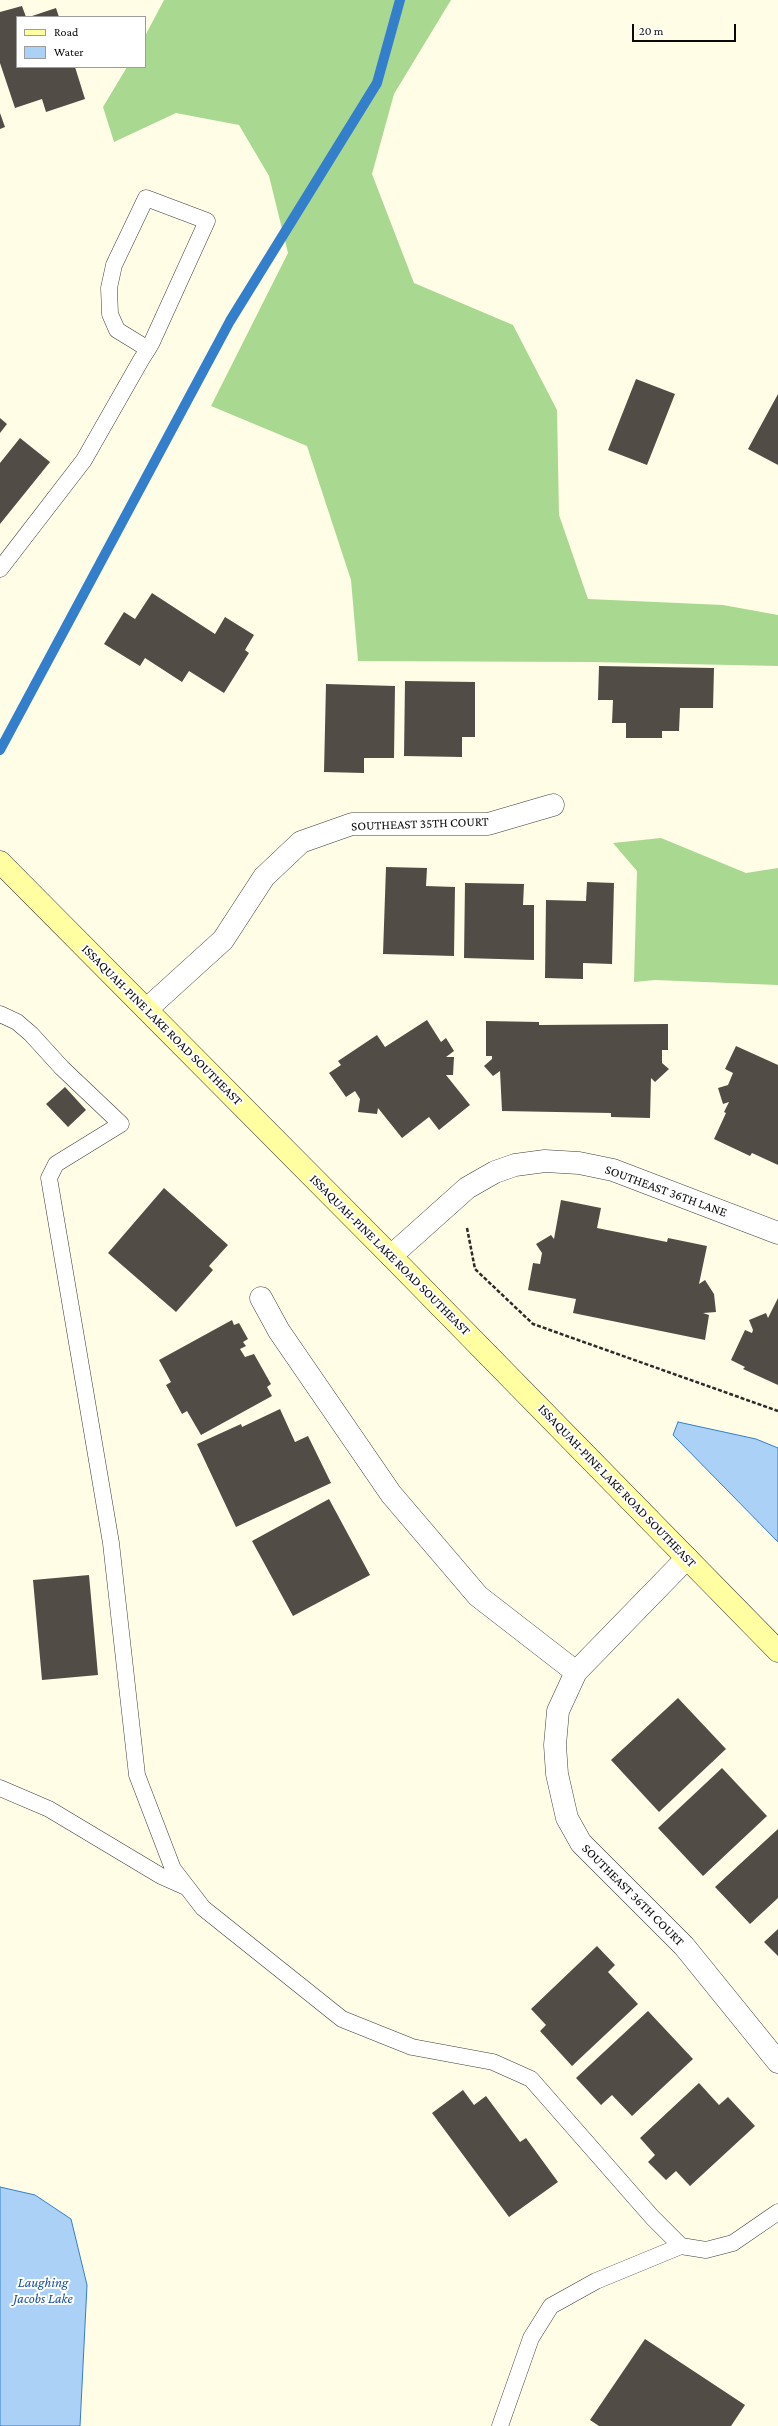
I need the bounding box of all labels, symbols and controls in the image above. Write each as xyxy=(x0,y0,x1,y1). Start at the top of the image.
legend xyxy=(16,16,146,68)
scale bar xyxy=(634,16,738,42)
text: 20 m xyxy=(639,24,663,38)
text: Road xyxy=(54,25,78,39)
text: Water xyxy=(54,45,83,59)
street label: SOUTHEAST 35TH COURT xyxy=(351,814,489,834)
street label: ISSAQUAH-PINE LAKE ROAD SOUTHEAST xyxy=(78,941,246,1109)
street label: SOUTHEAST 36TH LANE xyxy=(603,1162,729,1220)
street label: ISSAQUAH-PINE LAKE ROAD SOUTHEAST xyxy=(306,1171,474,1339)
street label: ISSAQUAH-PINE LAKE ROAD SOUTHEAST xyxy=(535,1401,699,1571)
street label: SOUTHEAST 36TH COURT xyxy=(579,1841,687,1949)
water label: Laughing Jacobs Lake xyxy=(13,2275,73,2308)

